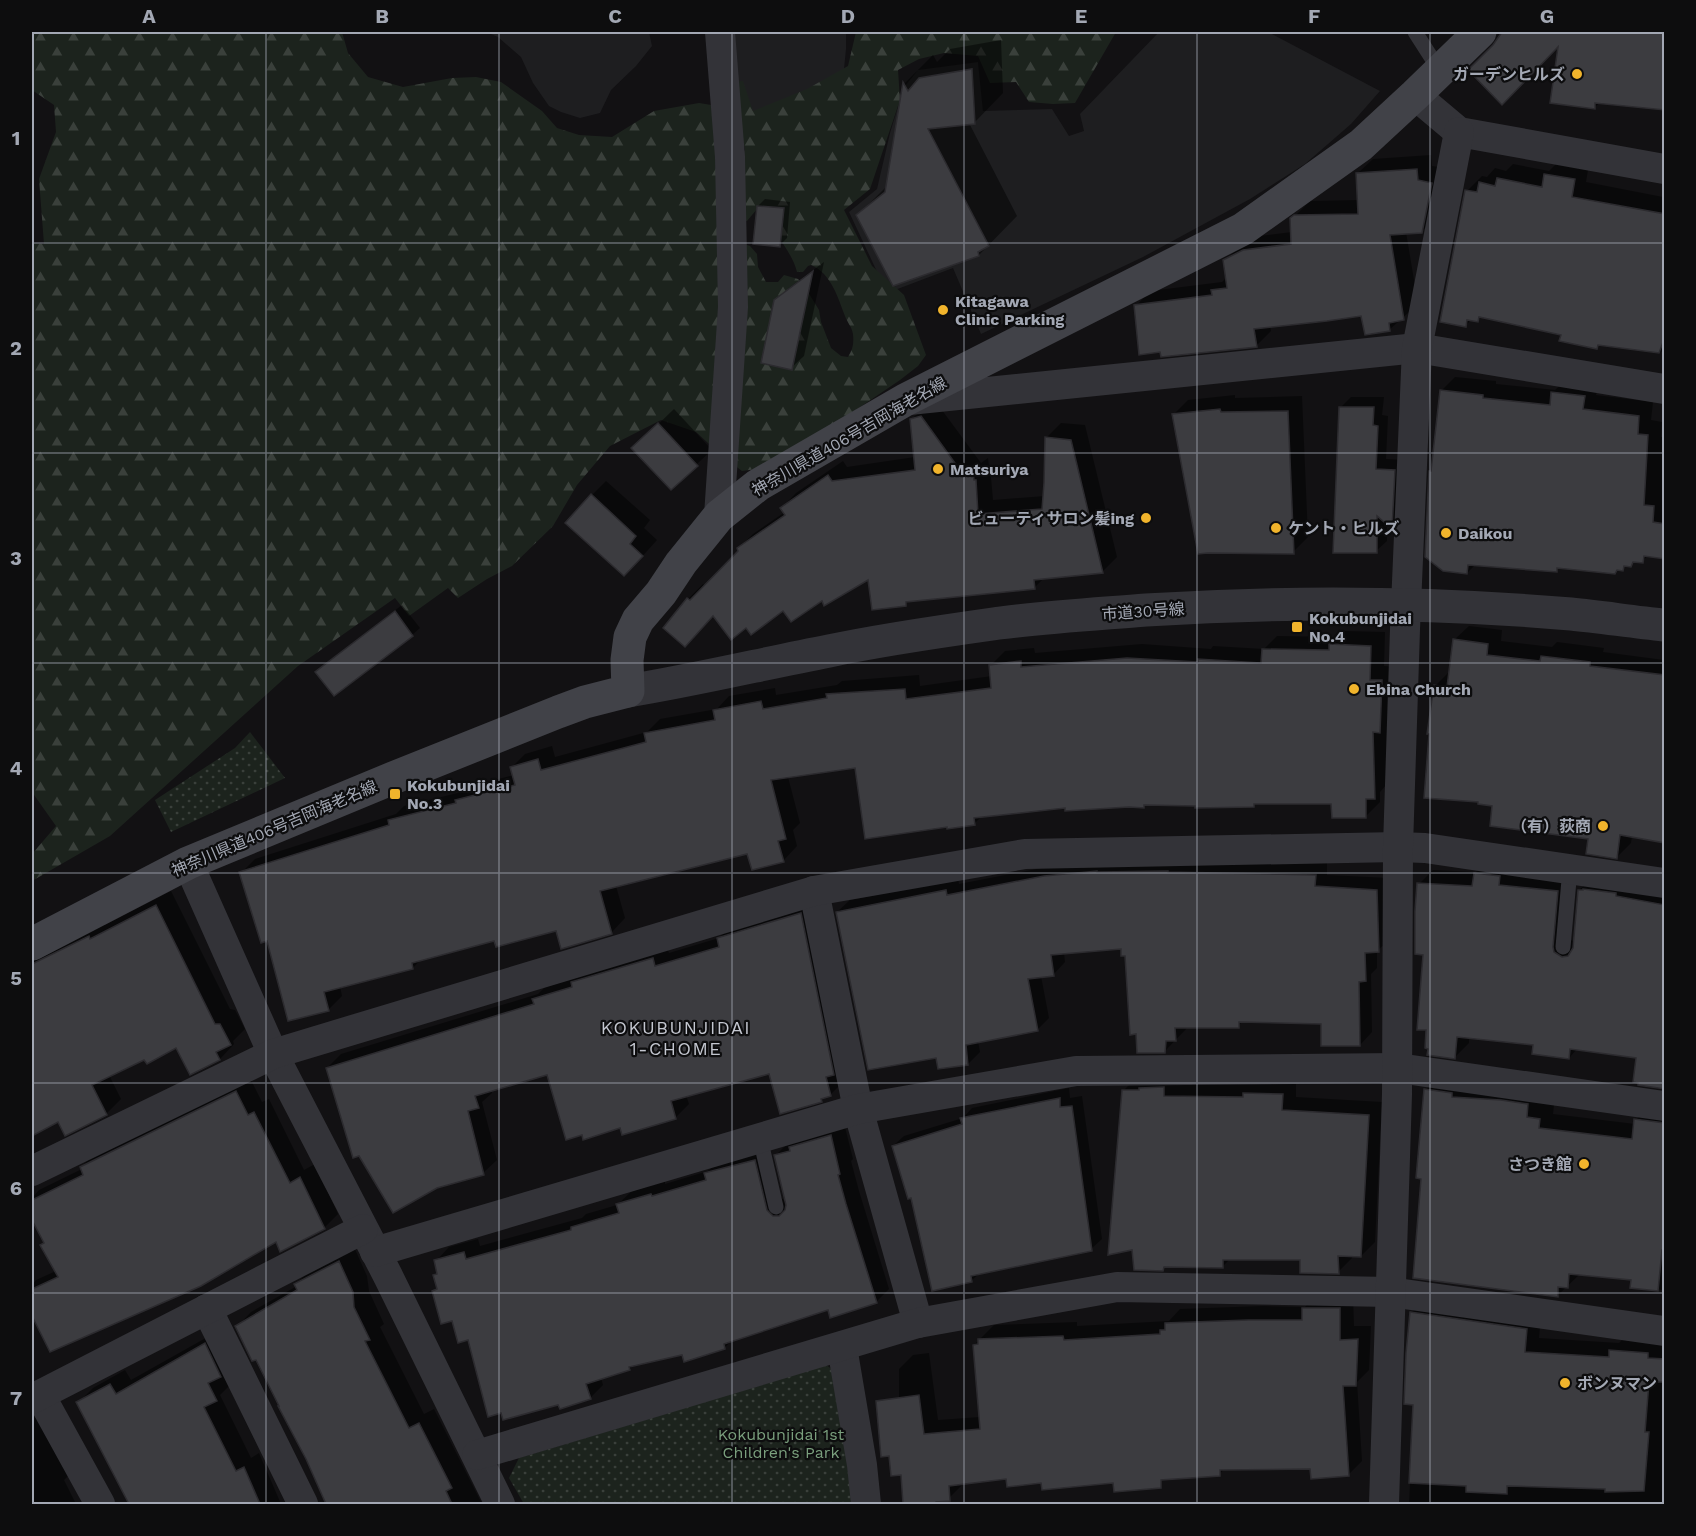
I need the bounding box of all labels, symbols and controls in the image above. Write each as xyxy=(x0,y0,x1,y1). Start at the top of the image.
text: A xyxy=(142,4,156,28)
text: B xyxy=(375,4,389,28)
text: C xyxy=(608,4,622,28)
text: D xyxy=(841,4,855,28)
text: E xyxy=(1075,4,1087,28)
text: F xyxy=(1308,4,1320,28)
text: G xyxy=(1540,4,1554,28)
place label: ガーデンヒルズ xyxy=(1453,65,1565,84)
marker: ガーデンヒルズ xyxy=(1570,67,1584,81)
text: 1 xyxy=(12,126,20,150)
place label: Kitagawa Clinic Parking xyxy=(955,292,1064,329)
marker: Kitagawa Clinic Parking xyxy=(936,303,950,317)
text: 2 xyxy=(10,336,22,360)
street label: 神奈川県道406号吉岡海老名線 xyxy=(749,373,950,500)
place label: Matsuriya xyxy=(950,460,1029,479)
marker: Matsuriya xyxy=(931,462,945,476)
place label: ビューティサロン髪ing xyxy=(967,509,1134,528)
marker: ビューティサロン髪ing xyxy=(1139,511,1153,525)
place label: ケント・ヒルズ xyxy=(1288,519,1400,538)
marker: ケント・ヒルズ xyxy=(1269,521,1283,535)
place label: Daikou xyxy=(1458,524,1512,543)
marker: Daikou xyxy=(1439,526,1453,540)
text: 3 xyxy=(10,546,22,570)
street label: 市道30号線 xyxy=(1101,599,1185,624)
place label: Kokubunjidai No.4 xyxy=(1309,609,1412,646)
marker: Kokubunjidai No.4 xyxy=(1290,620,1304,634)
place label: Ebina Church xyxy=(1366,680,1471,699)
marker: Ebina Church xyxy=(1347,682,1361,696)
text: 4 xyxy=(10,756,23,780)
street label: 神奈川県道406号吉岡海老名線 xyxy=(169,776,380,880)
place label: Kokubunjidai No.3 xyxy=(407,776,510,813)
marker: Kokubunjidai No.3 xyxy=(388,787,402,801)
place label: （有）荻商 xyxy=(1511,817,1591,836)
marker: （有）荻商 xyxy=(1596,819,1610,833)
text: 5 xyxy=(10,966,22,990)
district label: KOKUBUNJIDAI 1-CHOME xyxy=(601,1017,751,1059)
place label: さつき館 xyxy=(1508,1155,1572,1174)
marker: さつき館 xyxy=(1577,1157,1591,1171)
text: 6 xyxy=(10,1176,22,1200)
place label: ボンヌマン xyxy=(1577,1374,1657,1393)
marker: ボンヌマン xyxy=(1558,1376,1572,1390)
text: 7 xyxy=(10,1386,22,1410)
park label: Kokubunjidai 1st Children's Park xyxy=(718,1425,845,1462)

